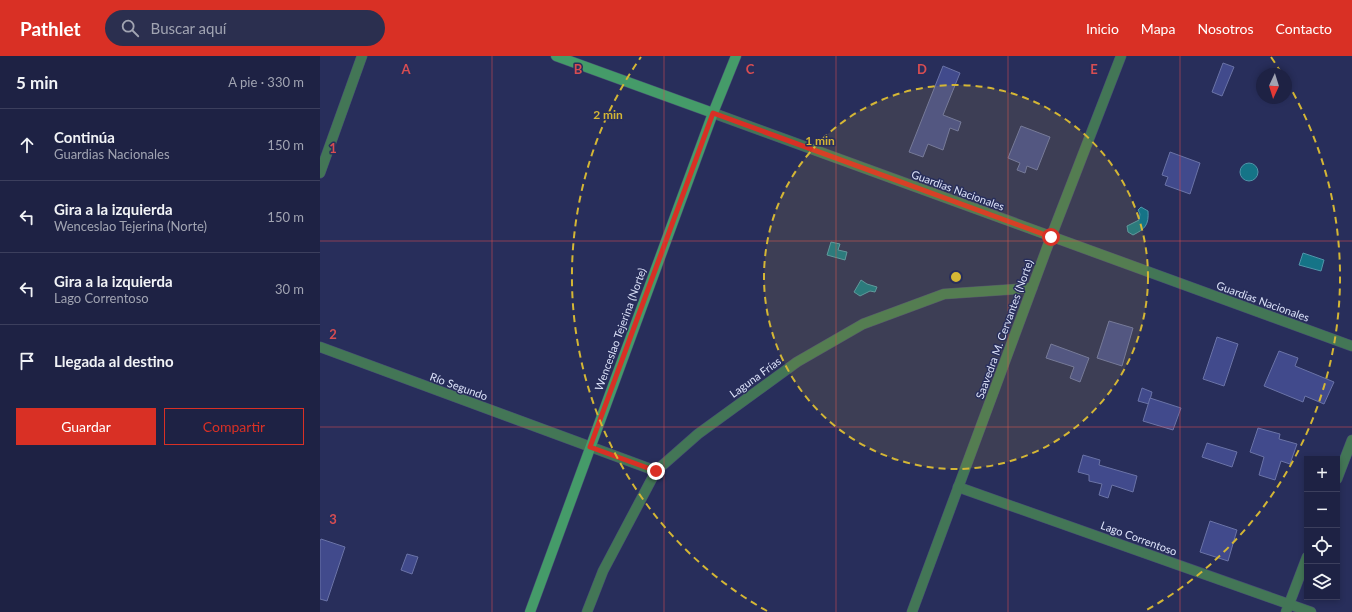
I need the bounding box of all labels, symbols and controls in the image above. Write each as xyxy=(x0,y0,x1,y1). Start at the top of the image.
search box xyxy=(105,10,385,46)
text: Pathlet xyxy=(20,17,81,40)
icon: search xyxy=(119,17,141,39)
text: Buscar aquí xyxy=(151,19,226,37)
text: Inicio xyxy=(1086,20,1119,37)
text: Mapa xyxy=(1141,20,1175,37)
text: Nosotros xyxy=(1197,20,1254,37)
text: Contacto xyxy=(1276,20,1332,37)
text: A xyxy=(400,61,411,77)
text: B xyxy=(574,61,583,77)
text: C xyxy=(746,61,755,77)
text: D xyxy=(917,61,927,77)
text: E xyxy=(1090,61,1098,77)
north arrow xyxy=(1256,68,1292,104)
text: 5 min xyxy=(16,72,58,93)
text: A pie · 330 m xyxy=(228,74,304,90)
text: 2 min xyxy=(593,107,623,122)
text: Continúa xyxy=(54,128,115,146)
text: 1 min xyxy=(805,133,835,148)
icon: ahead xyxy=(16,134,38,156)
text: 150 m xyxy=(267,137,304,153)
text: 1 xyxy=(329,140,337,156)
text: Guardias Nacionales xyxy=(54,146,170,162)
street label: Guardias Nacionales xyxy=(910,167,1006,213)
text: Gira a la izquierda xyxy=(54,200,173,218)
icon: left xyxy=(16,206,38,228)
text: 150 m xyxy=(267,209,304,225)
text: Wenceslao Tejerina (Norte) xyxy=(54,218,207,234)
route start xyxy=(1042,228,1060,246)
street label: Saavedra M. Cervantes (Norte) xyxy=(973,258,1035,400)
street label: Wenceslao Tejerina (Norte) xyxy=(592,266,648,392)
centre of rings xyxy=(949,270,963,284)
text: Gira a la izquierda xyxy=(54,272,173,290)
icon: left xyxy=(16,278,38,300)
street label: Guardias Nacionales xyxy=(1215,278,1311,324)
text: 30 m xyxy=(275,281,304,297)
text: Lago Correntoso xyxy=(54,290,149,306)
text: 2 xyxy=(329,326,337,342)
icon: arrive xyxy=(16,350,38,372)
text: Llegada al destino xyxy=(54,352,174,370)
street label: Laguna Frías xyxy=(727,354,783,400)
street label: Río Segundo xyxy=(428,370,490,402)
button: Guardar xyxy=(16,408,156,445)
button: Compartir xyxy=(164,408,304,445)
map controls xyxy=(1304,456,1340,600)
button: + xyxy=(1304,456,1340,492)
route end xyxy=(647,462,665,480)
button: − xyxy=(1304,492,1340,528)
text: 3 xyxy=(329,511,337,527)
street label: Lago Correntoso xyxy=(1099,518,1179,558)
button: locate xyxy=(1304,528,1340,564)
button: layers xyxy=(1304,564,1340,600)

